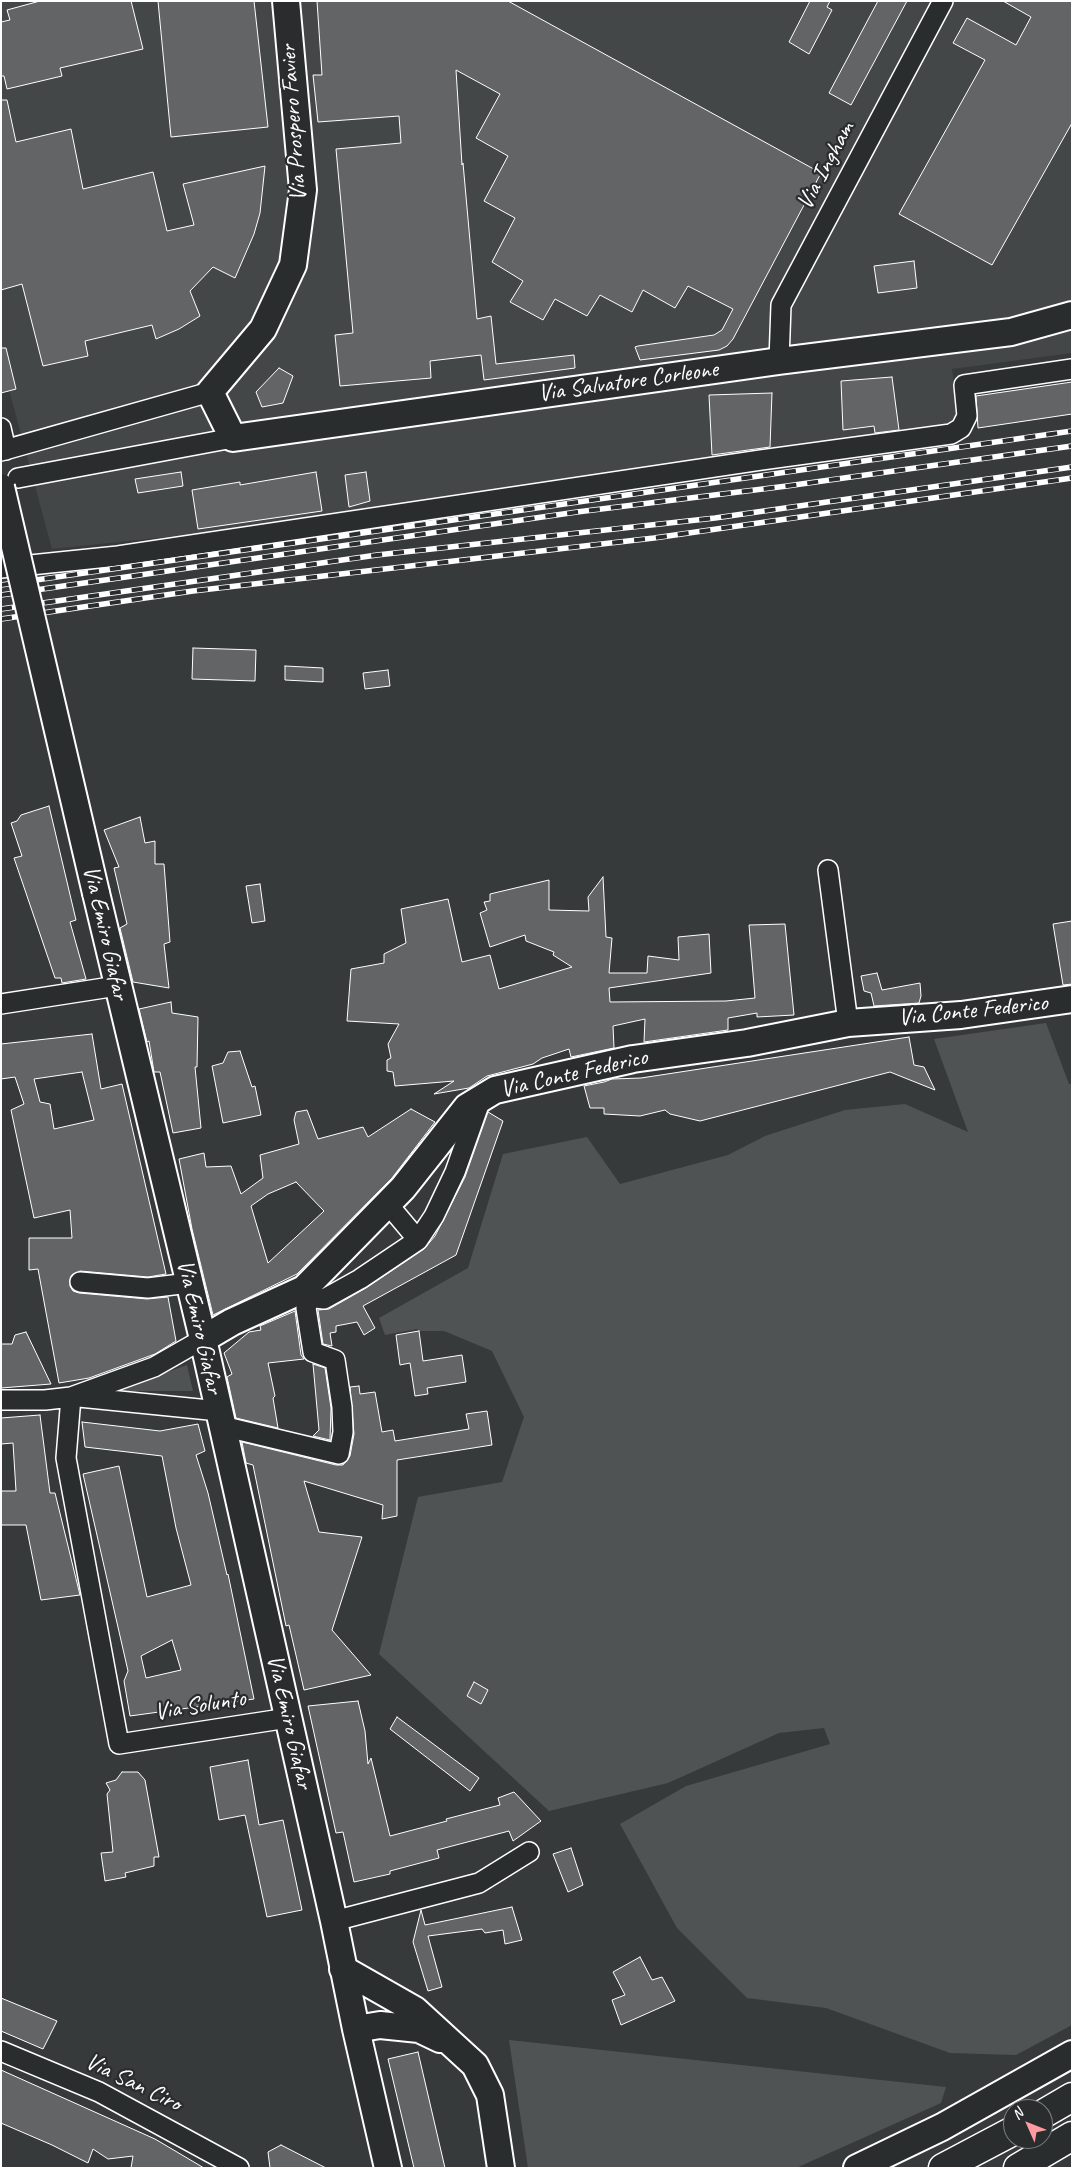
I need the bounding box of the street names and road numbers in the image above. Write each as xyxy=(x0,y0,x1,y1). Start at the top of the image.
street label: Via Prospero Favier xyxy=(274,44,314,202)
street label: Via Ingham xyxy=(791,117,861,215)
street label: Via Salvatore Corleone xyxy=(536,355,720,409)
street label: Via Emiro Giafar xyxy=(76,863,134,1003)
street label: Via Conte Federico xyxy=(897,989,1049,1033)
street label: Via Conte Federico xyxy=(498,1043,650,1105)
street label: Via Emiro Giafar xyxy=(170,1257,228,1397)
street label: Via Emiro Giafar xyxy=(260,1652,318,1792)
street label: Via Solunto xyxy=(152,1685,248,1727)
street label: Via San Ciro xyxy=(80,2047,186,2119)

